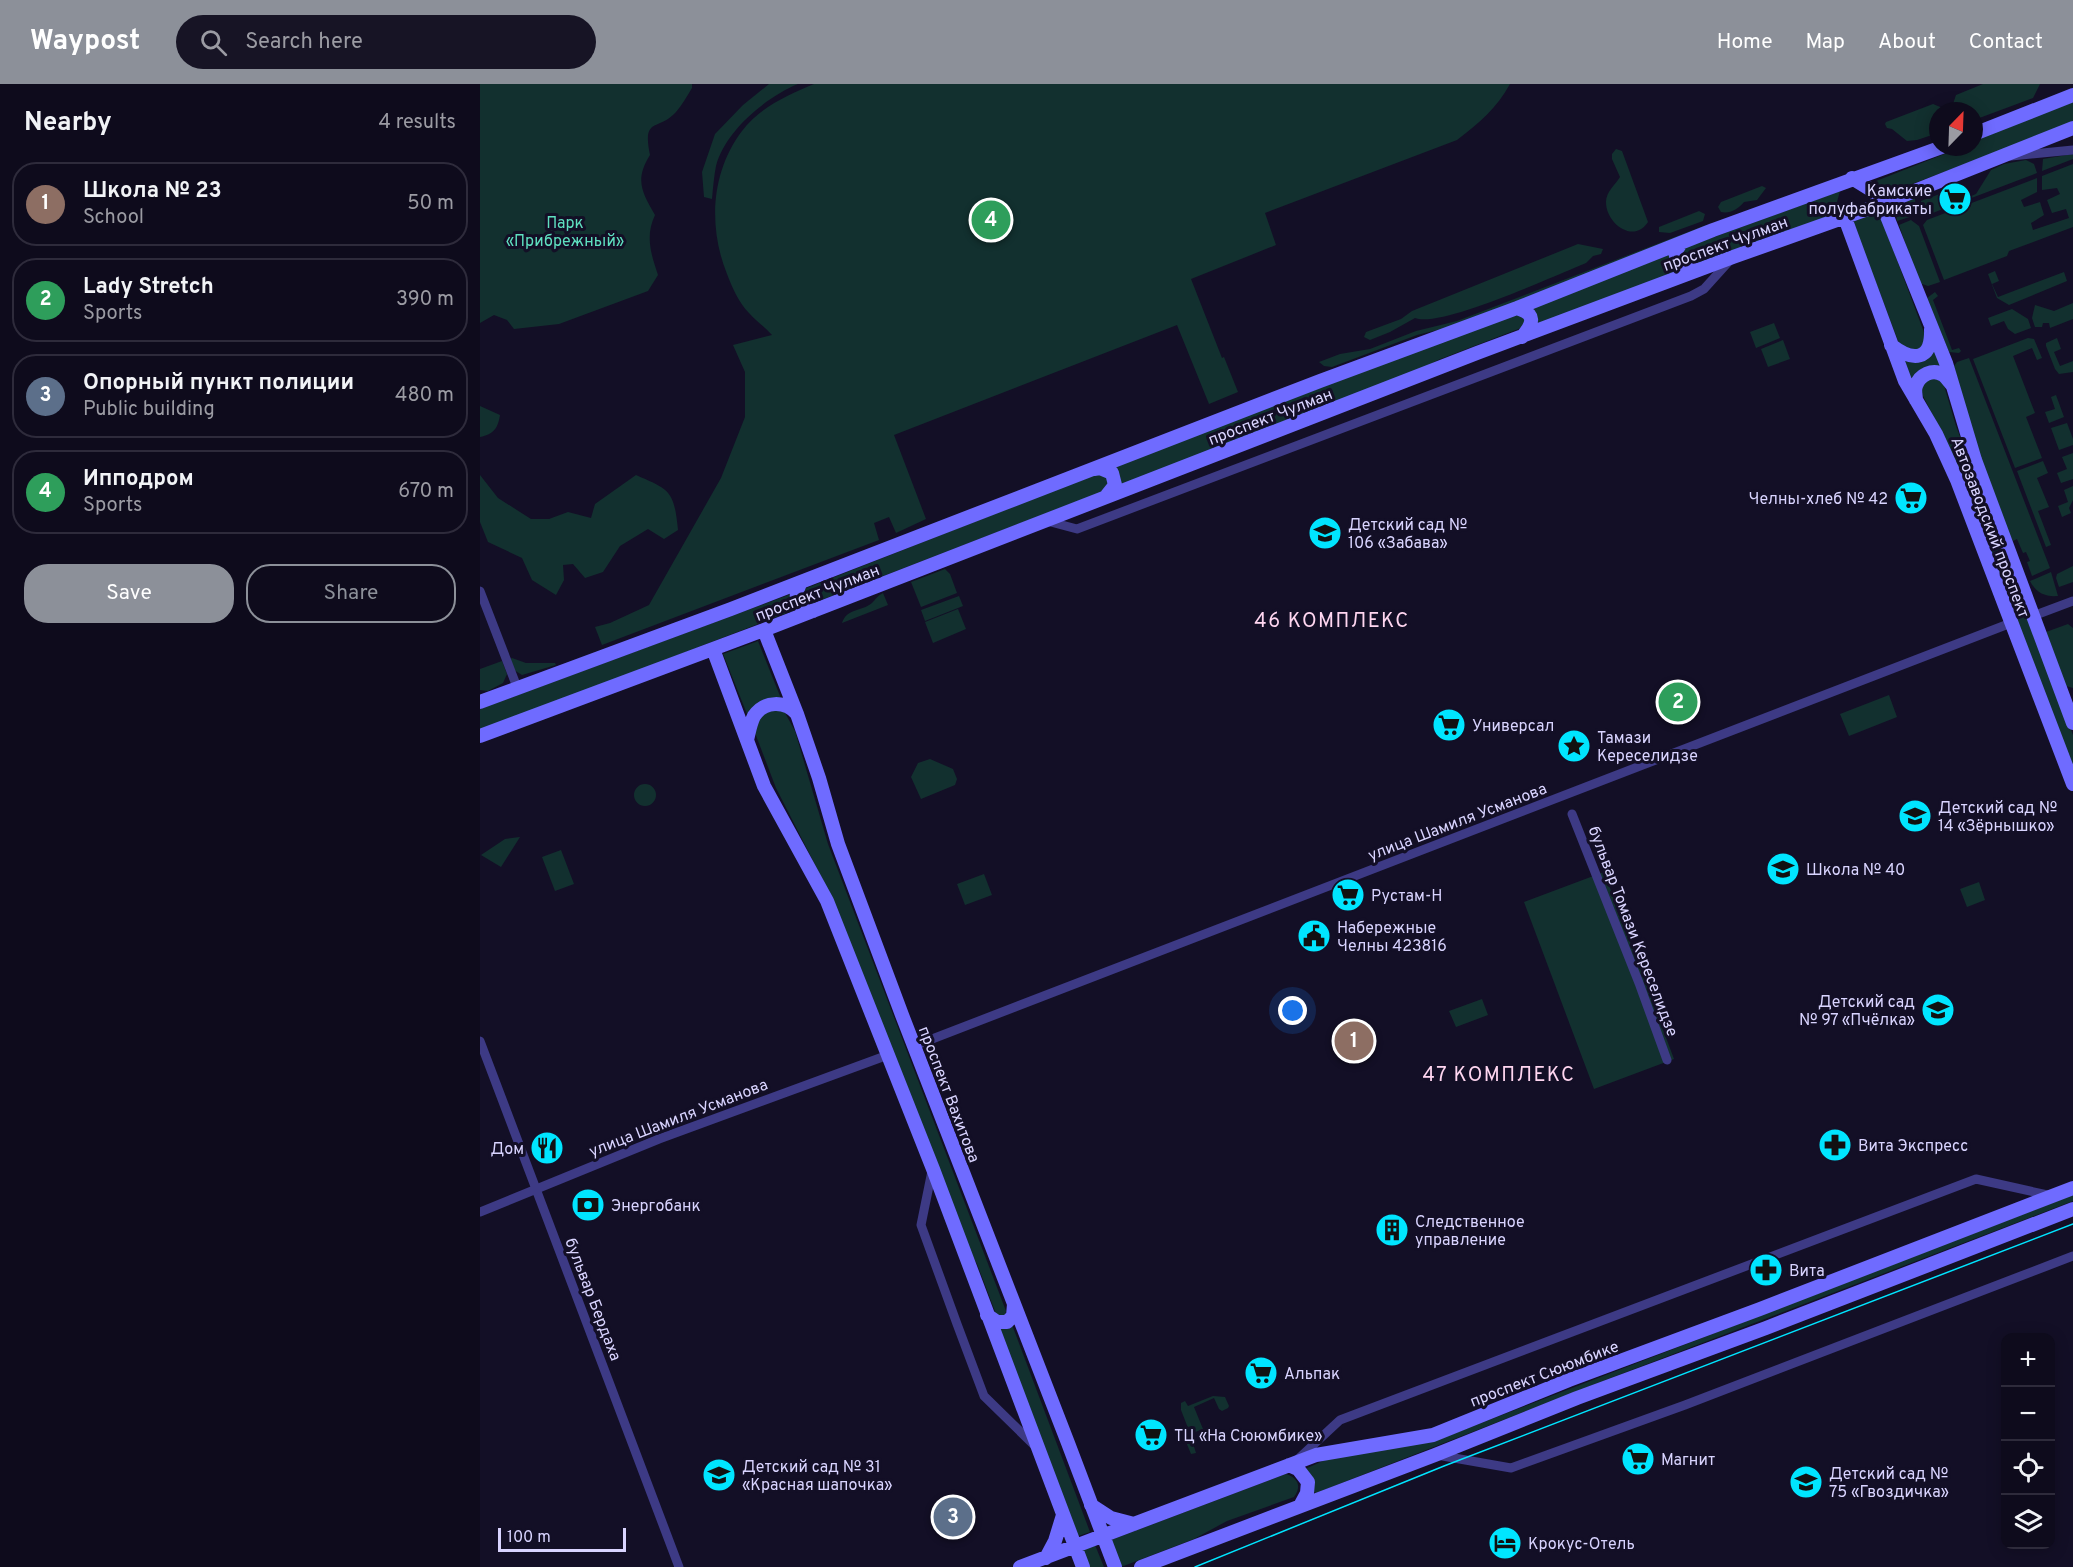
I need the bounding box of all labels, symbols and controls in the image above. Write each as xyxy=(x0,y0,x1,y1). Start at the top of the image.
search box xyxy=(176,15,596,69)
text: Waypost xyxy=(30,24,140,60)
icon: search xyxy=(197,26,230,59)
text: Search here xyxy=(245,29,363,56)
text: Home xyxy=(1717,29,1773,56)
text: Map xyxy=(1806,29,1845,56)
text: About xyxy=(1878,29,1936,56)
text: Contact xyxy=(1969,29,2043,56)
north arrow xyxy=(1929,102,1983,156)
text: Nearby xyxy=(24,107,112,140)
text: 4 results xyxy=(379,110,456,136)
text: Школа № 23 xyxy=(83,178,222,205)
supermarket icon: Камские полуфабрикаты xyxy=(1937,181,1973,217)
place label: Камские полуфабрикаты xyxy=(1808,182,1932,220)
text: 1 xyxy=(42,191,50,217)
text: 50 m xyxy=(407,191,454,217)
pin: 4 xyxy=(972,198,1010,242)
text: School xyxy=(83,205,144,231)
street label: проспект Чулман xyxy=(1660,213,1791,277)
park label: Парк «Прибрежный» xyxy=(506,214,624,252)
text: Lady Stretch xyxy=(83,274,214,301)
text: 2 xyxy=(39,287,52,313)
text: 390 m xyxy=(396,287,454,313)
text: Sports xyxy=(83,301,143,327)
text: Опорный пункт полиции xyxy=(83,370,354,397)
text: 3 xyxy=(40,383,52,409)
text: 480 m xyxy=(395,383,454,409)
street label: проспект Чулман xyxy=(1206,385,1336,451)
text: Public building xyxy=(83,397,215,423)
street label: Автозаводский проспект xyxy=(1945,435,2033,621)
text: Ипподром xyxy=(83,466,194,493)
text: 4 xyxy=(39,479,52,505)
text: 670 m xyxy=(398,479,454,505)
supermarket icon: Челны-хлеб № 42 xyxy=(1893,480,1929,516)
place label: Челны-хлеб № 42 xyxy=(1748,490,1888,510)
text: Sports xyxy=(83,493,143,519)
school or university icon: Детский сад № 106 «Забава» xyxy=(1307,515,1343,551)
place label: Детский сад № 106 «Забава» xyxy=(1348,516,1467,554)
street label: проспект Чулман xyxy=(753,561,883,627)
button: Save xyxy=(24,564,234,623)
button: Share xyxy=(246,564,456,623)
district label: 46 КОМПЛЕКС xyxy=(1254,609,1410,635)
pin: 2 xyxy=(1658,680,1698,724)
supermarket icon: Универсал xyxy=(1431,707,1467,743)
place label: Универсал xyxy=(1472,717,1554,737)
place icon: Тамази Кереселидзе xyxy=(1556,728,1592,764)
place label: Тамази Кереселидзе xyxy=(1597,729,1698,767)
street label: улица Шамиля Усманова xyxy=(1365,779,1550,866)
school or university icon: Детский сад № 14 «Зёрнышко» xyxy=(1897,798,1933,834)
place label: Детский сад № 14 «Зёрнышко» xyxy=(1938,799,2057,837)
street label: бульвар Томази Кереселидзе xyxy=(1583,824,1682,1040)
school or university icon: Школа № 40 xyxy=(1765,851,1801,887)
place label: Школа № 40 xyxy=(1806,861,1905,881)
supermarket icon: Рустам-Н xyxy=(1330,877,1366,913)
place label: Рустам-Н xyxy=(1371,887,1442,907)
public building icon: Набережные Челны 423816 xyxy=(1296,918,1332,954)
place label: Набережные Челны 423816 xyxy=(1337,919,1447,957)
school or university icon: Детский сад № 97 «Пчёлка» xyxy=(1920,992,1956,1028)
place label: Детский сад № 97 «Пчёлка» xyxy=(1799,993,1915,1031)
your location xyxy=(1278,996,1307,1025)
pin: 1 xyxy=(1334,1018,1374,1064)
street label: проспект Вахитова xyxy=(913,1024,983,1166)
district label: 47 КОМПЛЕКС xyxy=(1422,1063,1576,1089)
street label: улица Шамиля Усманова xyxy=(586,1075,771,1162)
pharmacy icon: Вита Экспресс xyxy=(1817,1127,1853,1163)
restaurant icon: Дом xyxy=(529,1130,565,1166)
place label: Вита Экспресс xyxy=(1858,1137,1968,1157)
place label: Дом xyxy=(490,1140,524,1160)
bank icon: Энергобанк xyxy=(570,1187,606,1223)
place label: Энергобанк xyxy=(611,1197,701,1217)
building icon: Следственное управление xyxy=(1374,1212,1410,1248)
place label: Следственное управление xyxy=(1415,1213,1525,1251)
street label: бульвар Бердаха xyxy=(559,1235,625,1364)
pharmacy icon: Вита xyxy=(1748,1252,1784,1288)
place label: Вита xyxy=(1789,1262,1825,1282)
map controls xyxy=(2001,1333,2055,1549)
button: + xyxy=(2001,1333,2055,1387)
street label: проспект Сююмбике xyxy=(1467,1337,1622,1413)
supermarket icon: Альпак xyxy=(1243,1355,1279,1391)
place label: Альпак xyxy=(1284,1365,1340,1385)
button: − xyxy=(2001,1387,2055,1441)
supermarket icon: ТЦ «На Сююмбике» xyxy=(1133,1417,1169,1453)
place label: ТЦ «На Сююмбике» xyxy=(1174,1427,1322,1447)
supermarket icon: Магнит xyxy=(1620,1441,1656,1477)
button: locate xyxy=(2001,1441,2055,1495)
place label: Магнит xyxy=(1661,1451,1715,1471)
school or university icon: Детский сад № 31 «Красная шапочка» xyxy=(701,1457,737,1493)
place label: Детский сад № 31 «Красная шапочка» xyxy=(742,1458,892,1496)
school or university icon: Детский сад № 75 «Гвоздичка» xyxy=(1788,1464,1824,1500)
place label: Детский сад № 75 «Гвоздичка» xyxy=(1829,1465,1949,1503)
pin: 3 xyxy=(934,1494,972,1540)
button: layers xyxy=(2001,1495,2055,1549)
scale bar xyxy=(498,1525,626,1552)
hotel icon: Крокус-Отель xyxy=(1487,1525,1523,1561)
text: 100 m xyxy=(507,1528,551,1548)
place label: Крокус-Отель xyxy=(1528,1535,1635,1555)

